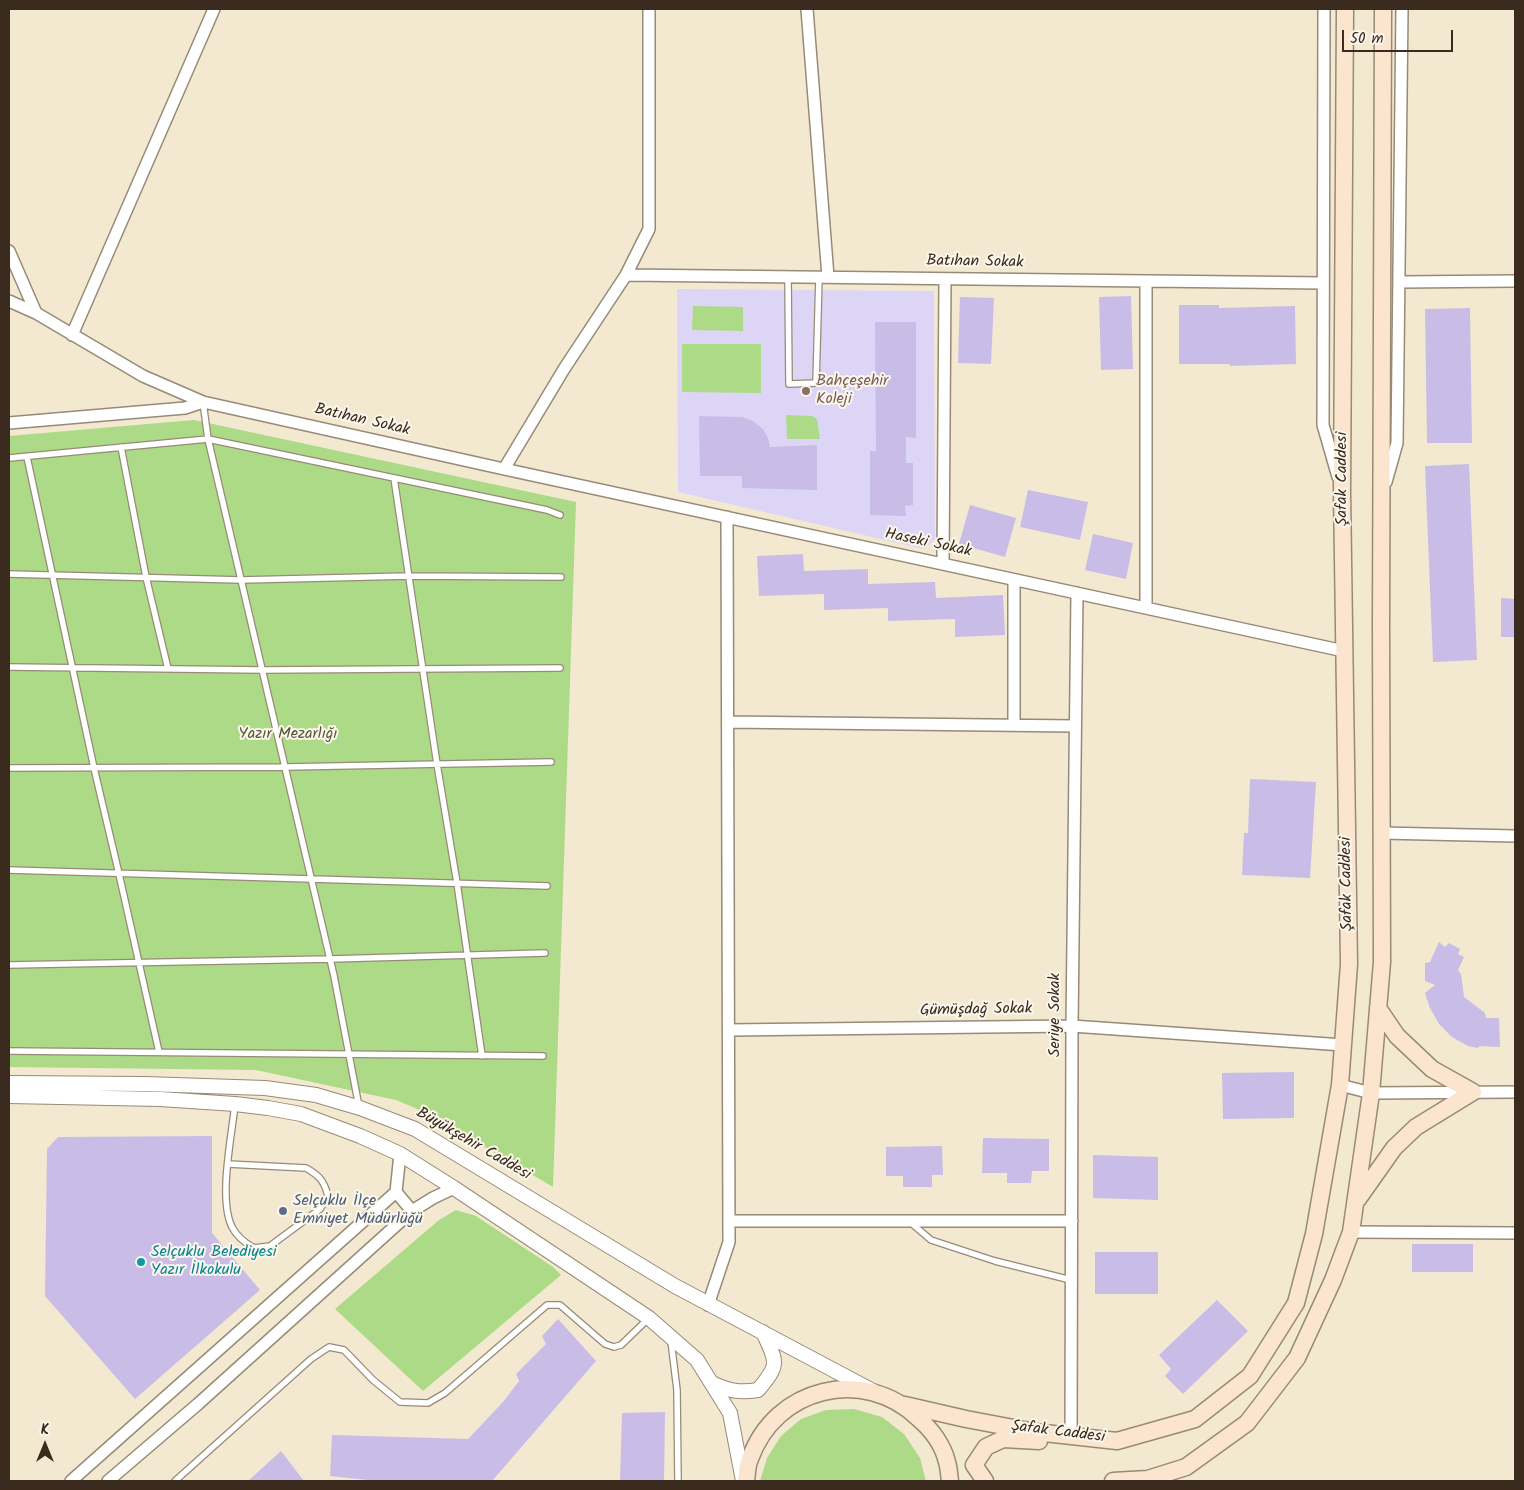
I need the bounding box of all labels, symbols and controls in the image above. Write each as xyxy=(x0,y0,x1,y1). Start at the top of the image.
scale bar xyxy=(1344,20,1455,52)
text: 50 m xyxy=(1350,27,1384,51)
street label: Batıhan Sokak xyxy=(926,253,1024,273)
place label: Bahçeşehir Koleji xyxy=(816,372,888,410)
marker: Bahçeşehir Koleji xyxy=(800,385,812,397)
street label: Batıhan Sokak xyxy=(312,401,412,441)
street label: Şafak Caddesi xyxy=(1333,432,1353,526)
street label: Haseki Sokak xyxy=(883,525,973,563)
park label: Yazır Mezarlığı xyxy=(238,725,338,745)
street label: Şafak Caddesi xyxy=(1338,837,1358,931)
street label: Seriye Sokak xyxy=(1046,973,1066,1057)
street label: Gümüşdağ Sokak xyxy=(920,1000,1032,1022)
street label: Büyükşehir Caddesi xyxy=(412,1104,534,1186)
place label: Selçuklu İlçe Emniyet Müdürlüğü xyxy=(293,1192,423,1230)
marker: Selçuklu İlçe Emniyet Müdürlüğü xyxy=(277,1205,289,1217)
place label: Selçuklu Belediyesi Yazır İlkokulu xyxy=(151,1243,277,1281)
marker: Selçuklu Belediyesi Yazır İlkokulu xyxy=(135,1256,147,1268)
street label: Şafak Caddesi xyxy=(1010,1418,1106,1448)
text: K xyxy=(41,1419,49,1441)
north arrow xyxy=(20,1420,70,1470)

